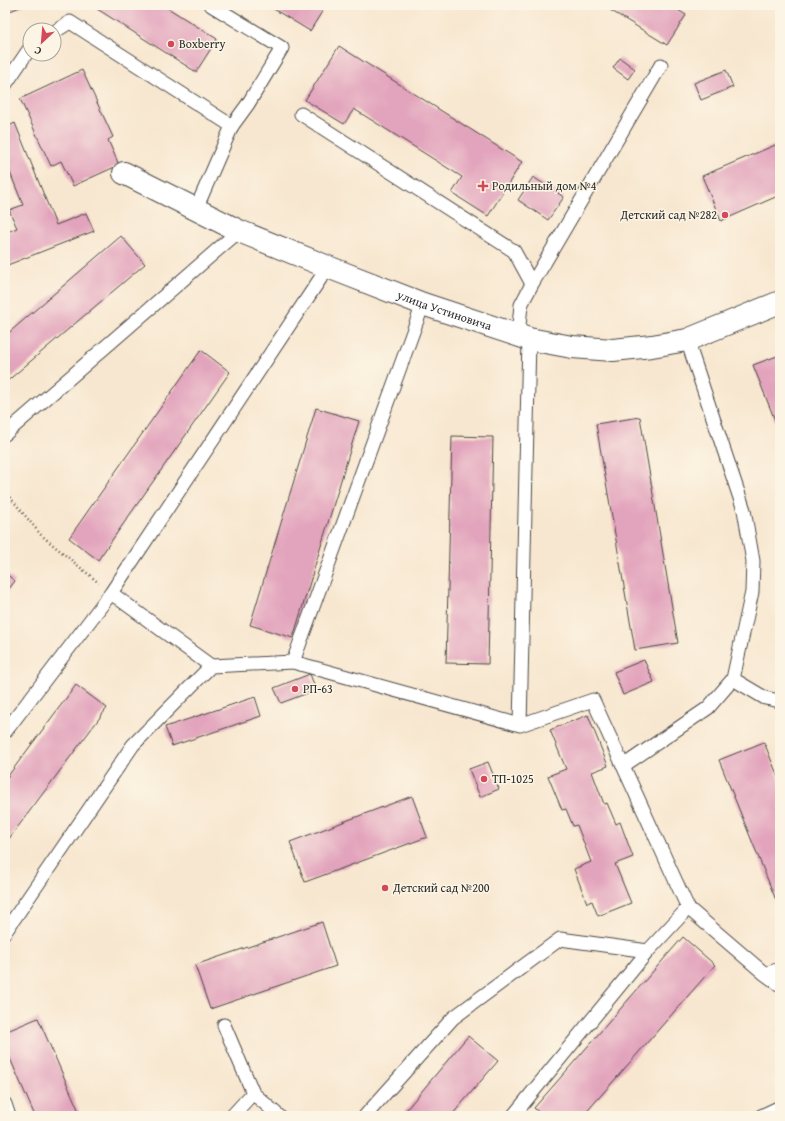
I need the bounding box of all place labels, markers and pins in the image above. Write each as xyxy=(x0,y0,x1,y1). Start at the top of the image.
place label: Boxberry xyxy=(179,35,226,52)
marker: Boxberry xyxy=(166,39,176,49)
place label: Родильный дом №4 xyxy=(492,177,597,194)
marker: Родильный дом №4 xyxy=(477,180,489,192)
place label: Детский сад №282 xyxy=(620,206,717,223)
marker: Детский сад №282 xyxy=(720,210,730,220)
place label: РП-63 xyxy=(303,680,333,697)
marker: РП-63 xyxy=(290,684,300,694)
place label: ТП-1025 xyxy=(492,770,534,787)
marker: ТП-1025 xyxy=(479,774,489,784)
place label: Детский сад №200 xyxy=(392,879,490,896)
marker: Детский сад №200 xyxy=(380,883,390,893)

